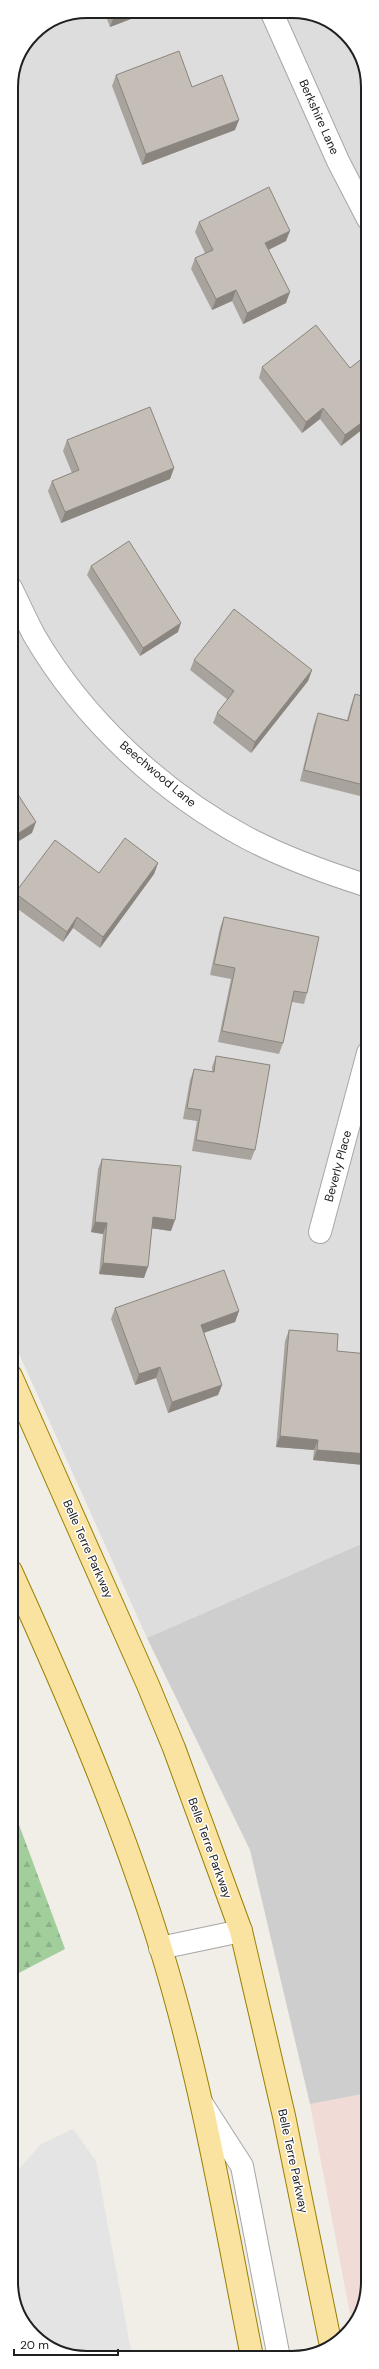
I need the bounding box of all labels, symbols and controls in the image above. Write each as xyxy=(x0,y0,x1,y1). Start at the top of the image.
street label: Berkshire Lane xyxy=(295,77,343,157)
street label: Beechwood Lane xyxy=(116,737,200,811)
street label: Beverly Place xyxy=(321,1128,355,1204)
street label: Belle Terre Parkway xyxy=(59,1497,117,1601)
street label: Belle Terre Parkway xyxy=(184,1795,236,1901)
street label: Belle Terre Parkway xyxy=(274,2107,312,2215)
scale bar xyxy=(14,2331,118,2357)
text: 20 m xyxy=(20,2337,49,2353)

